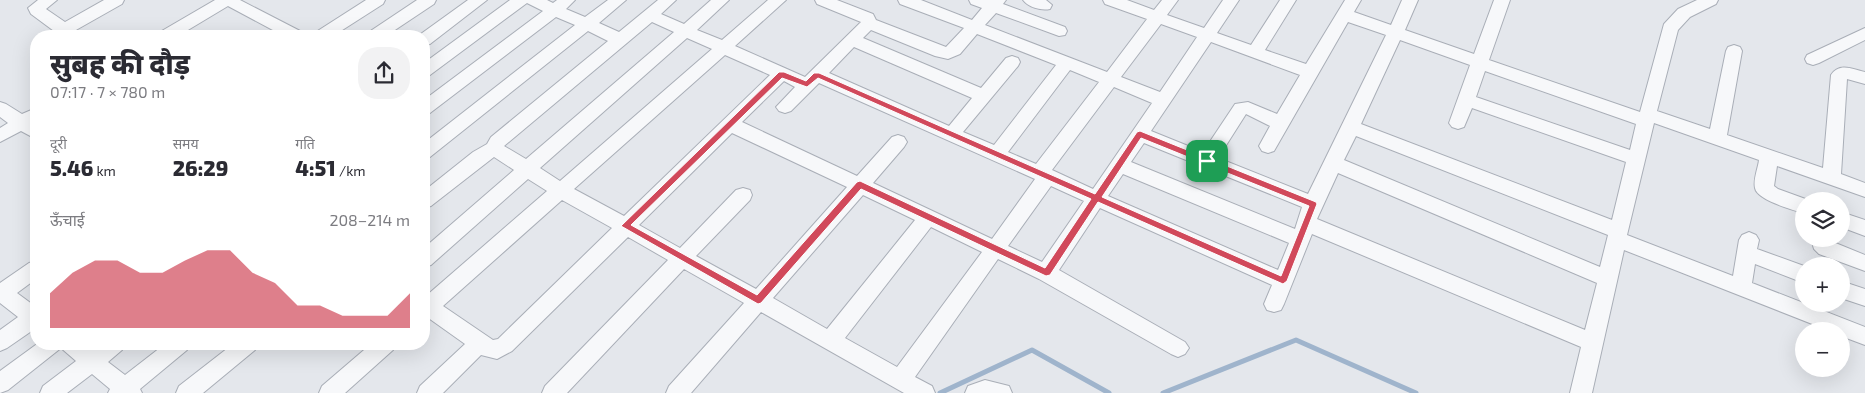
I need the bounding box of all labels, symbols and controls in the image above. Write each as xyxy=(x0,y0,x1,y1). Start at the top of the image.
text: सुबह की दौड़ xyxy=(50,46,190,80)
button: share xyxy=(358,47,410,99)
text: 07:17 · 7 × 780 m xyxy=(50,82,165,101)
text: दूरी xyxy=(50,135,67,152)
text: समय xyxy=(173,135,199,152)
text: गति xyxy=(295,135,315,152)
pin xyxy=(1186,140,1228,182)
icon: arrive xyxy=(1193,147,1221,175)
text: 5.46 xyxy=(50,155,93,180)
text: 26:29 xyxy=(173,155,228,180)
text: 4:51 xyxy=(295,155,336,180)
text: km xyxy=(93,162,116,179)
text: /km xyxy=(336,162,366,179)
map controls xyxy=(1795,192,1850,377)
button: layers xyxy=(1795,192,1850,247)
text: ऊँचाई xyxy=(50,210,85,229)
text: 208–214 m xyxy=(329,210,410,229)
button: + xyxy=(1795,257,1850,312)
button: − xyxy=(1795,322,1850,377)

